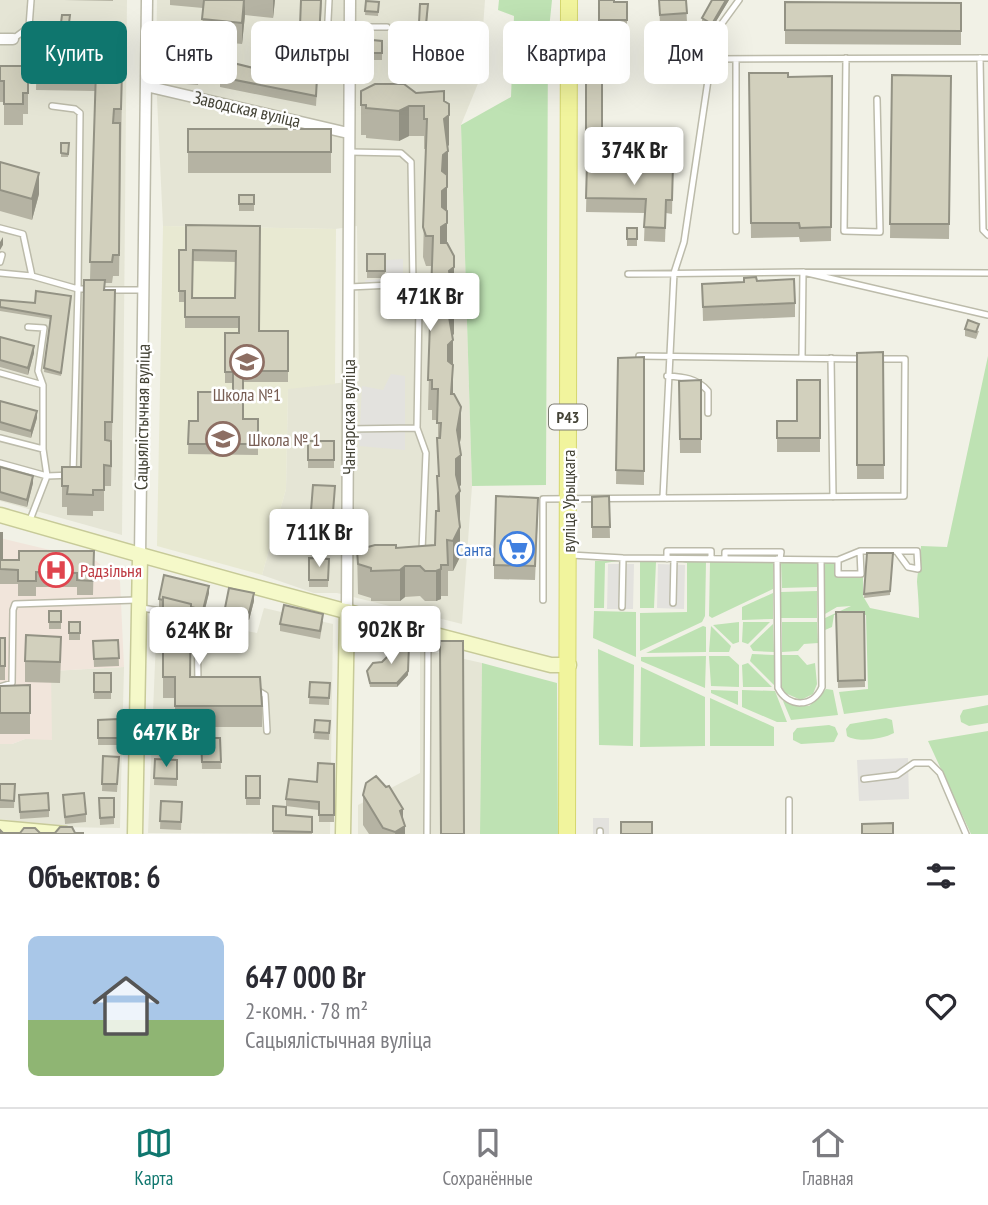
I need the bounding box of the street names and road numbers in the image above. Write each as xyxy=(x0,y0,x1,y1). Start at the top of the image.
street label: Заводская вуліца xyxy=(191,85,303,133)
street label: Сацыялістычная вуліца xyxy=(129,344,155,490)
street label: Чангарская вуліца xyxy=(337,359,360,475)
road number: Р43 xyxy=(549,404,587,430)
street label: вуліца Урыцкага xyxy=(557,449,580,553)

